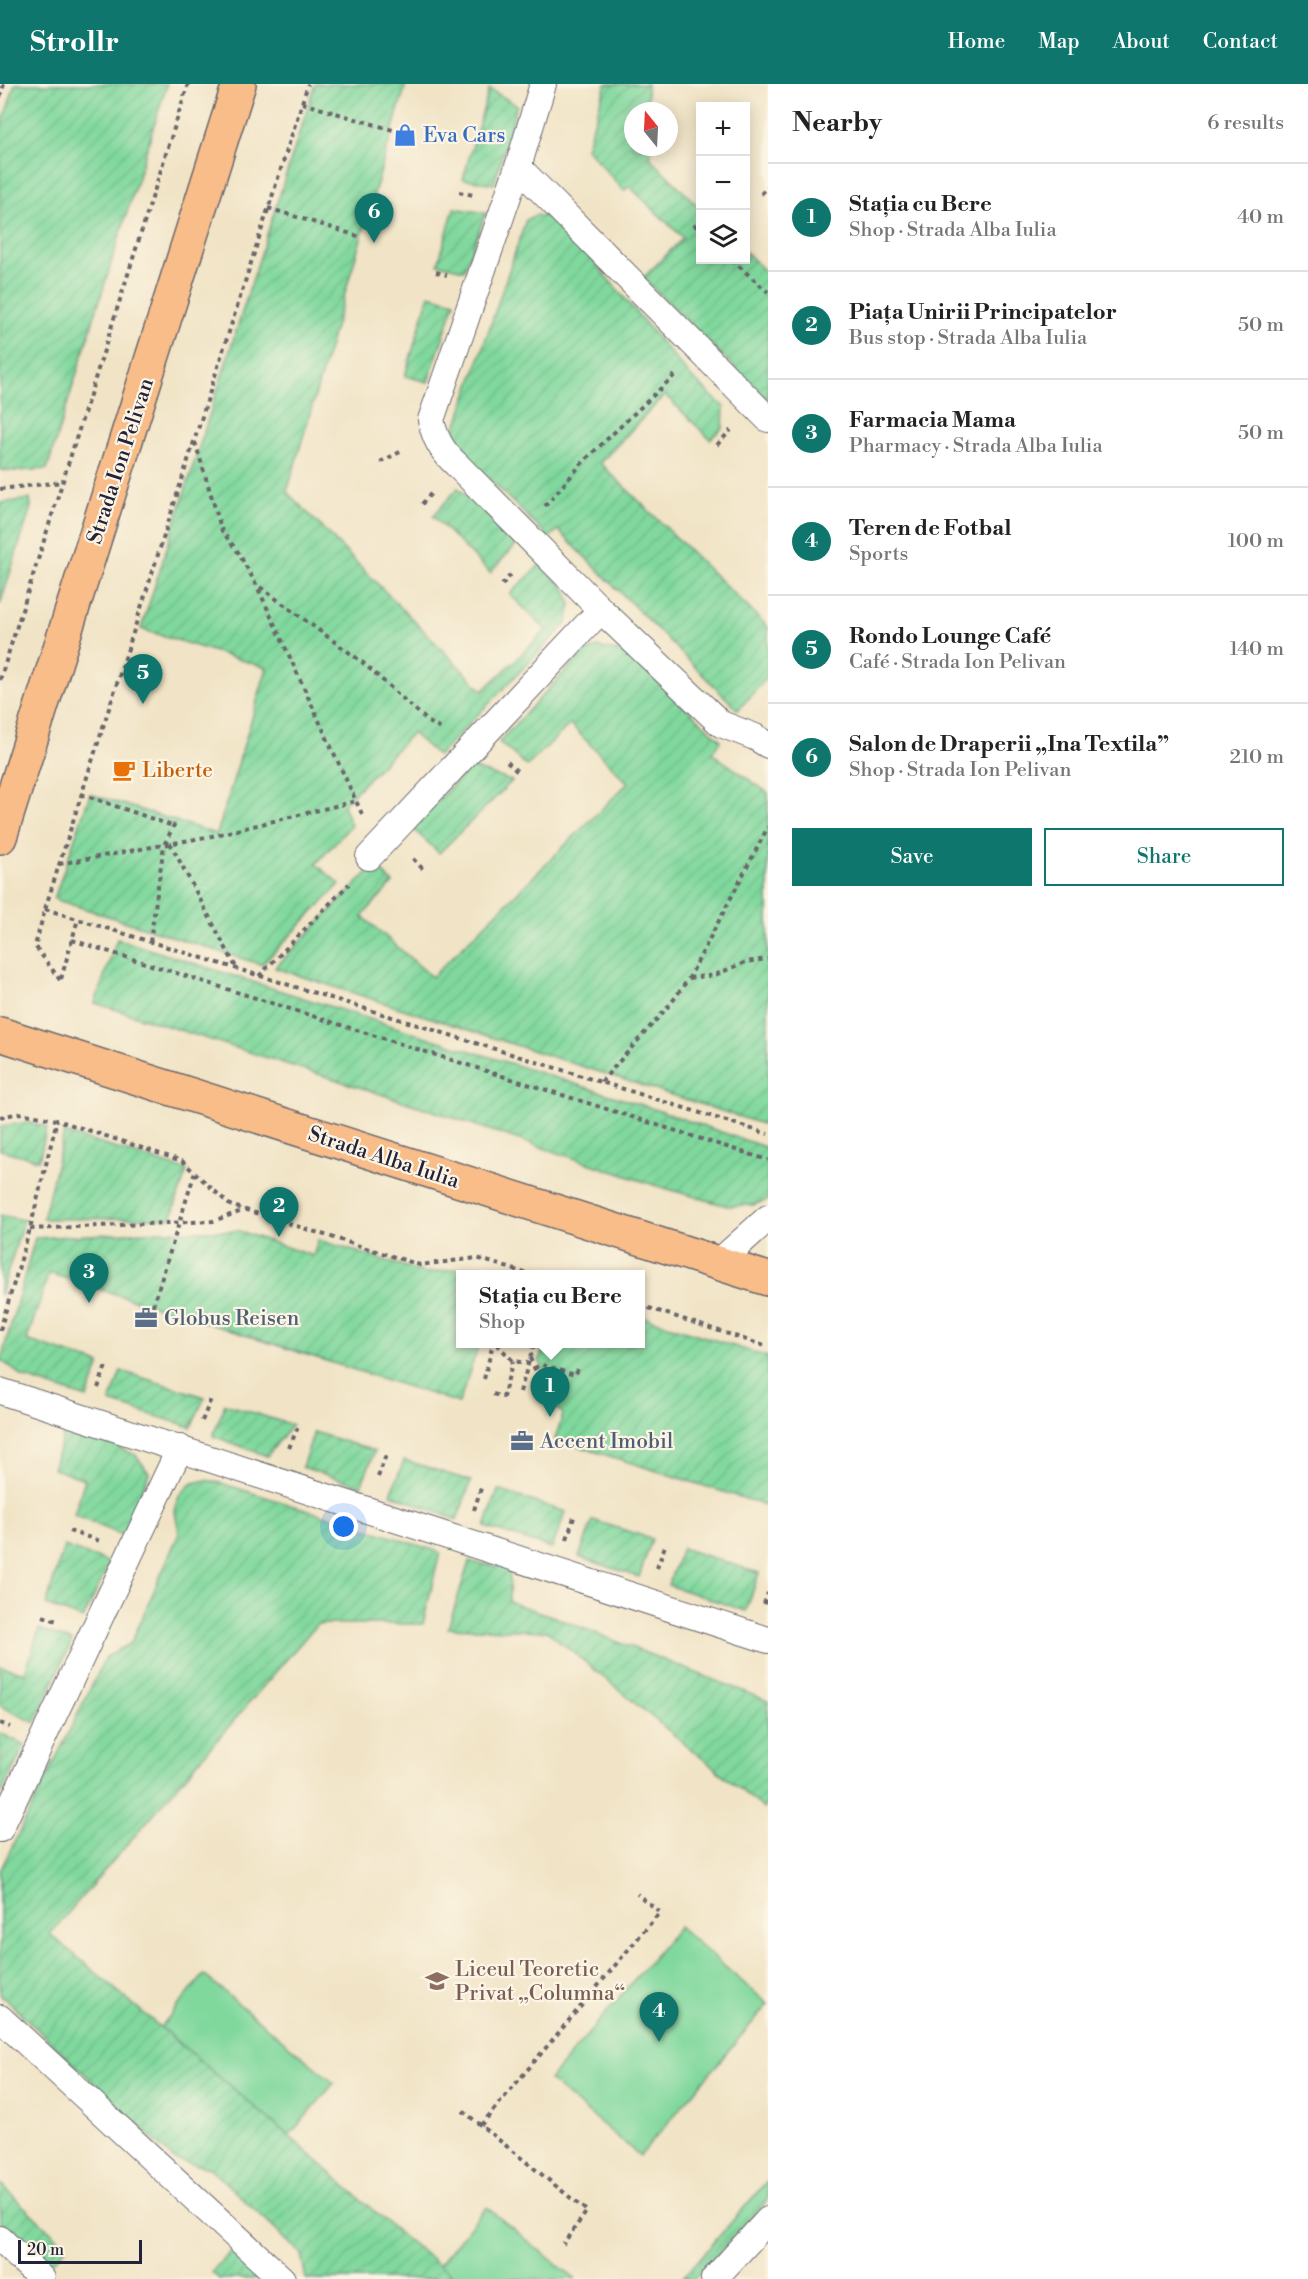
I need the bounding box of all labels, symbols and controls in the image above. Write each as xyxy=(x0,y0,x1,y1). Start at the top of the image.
text: Strollr xyxy=(30,25,119,60)
text: Home xyxy=(948,29,1005,55)
text: Map xyxy=(1038,29,1080,55)
text: About xyxy=(1113,29,1170,55)
text: Contact xyxy=(1203,29,1278,55)
north arrow xyxy=(624,102,678,156)
map controls xyxy=(696,102,750,264)
button: + xyxy=(696,102,750,156)
text: Nearby xyxy=(792,107,882,139)
text: 6 results xyxy=(1207,111,1284,136)
shop icon: Eva Cars xyxy=(392,122,418,148)
place label: Eva Cars xyxy=(423,123,506,149)
button: − xyxy=(696,156,750,210)
text: Stația cu Bere xyxy=(849,191,992,218)
pin: 6 xyxy=(354,194,394,243)
text: 1 xyxy=(807,205,816,230)
text: 40 m xyxy=(1237,205,1284,230)
button: layers xyxy=(696,210,750,264)
text: Shop · Strada Alba Iulia xyxy=(849,218,1057,243)
text: Piața Unirii Principatelor xyxy=(849,299,1117,326)
text: 2 xyxy=(805,313,818,338)
text: 50 m xyxy=(1238,313,1284,338)
text: Bus stop · Strada Alba Iulia xyxy=(849,326,1087,351)
street label: Strada Ion Pelivan xyxy=(82,375,160,548)
text: Farmacia Mama xyxy=(849,407,1016,434)
text: 3 xyxy=(805,421,818,446)
text: 50 m xyxy=(1238,421,1284,446)
text: Pharmacy · Strada Alba Iulia xyxy=(849,434,1103,459)
text: Teren de Fotbal xyxy=(849,515,1011,542)
text: 4 xyxy=(805,529,818,554)
text: 100 m xyxy=(1228,529,1284,554)
text: Sports xyxy=(849,542,908,567)
text: Rondo Lounge Café xyxy=(849,623,1051,650)
text: 5 xyxy=(805,637,818,662)
text: 140 m xyxy=(1229,637,1284,662)
text: Café · Strada Ion Pelivan xyxy=(849,650,1066,675)
pin: 5 xyxy=(124,654,162,704)
text: Salon de Draperii „Ina Textila” xyxy=(849,731,1169,758)
text: 6 xyxy=(805,745,818,770)
text: 210 m xyxy=(1229,745,1284,770)
cafe icon: Liberte xyxy=(111,757,137,783)
place label: Liberte xyxy=(142,758,213,784)
text: Shop · Strada Ion Pelivan xyxy=(849,758,1071,783)
button: Save xyxy=(792,828,1032,886)
button: Share xyxy=(1044,828,1284,886)
street label: Strada Alba Iulia xyxy=(305,1121,463,1195)
pin: 2 xyxy=(260,1188,298,1237)
pin: 3 xyxy=(70,1254,109,1303)
popup xyxy=(456,1270,645,1348)
text: Stația cu Bere xyxy=(479,1283,622,1310)
office icon: Globus Reisen xyxy=(133,1305,159,1331)
place label: Globus Reisen xyxy=(164,1306,300,1332)
text: Shop xyxy=(479,1310,525,1335)
pin: 1 xyxy=(530,1368,570,1417)
office icon: Accent Imobil xyxy=(509,1428,535,1454)
place label: Accent Imobil xyxy=(539,1429,673,1455)
your location xyxy=(329,1512,358,1541)
place label: Liceul Teoretic Privat „Columna“ xyxy=(455,1957,625,2007)
school or university icon: Liceul Teoretic Privat „Columna“ xyxy=(424,1968,450,1994)
pin: 4 xyxy=(640,1992,678,2042)
scale bar xyxy=(18,2237,142,2264)
text: 20 m xyxy=(27,2240,64,2260)

